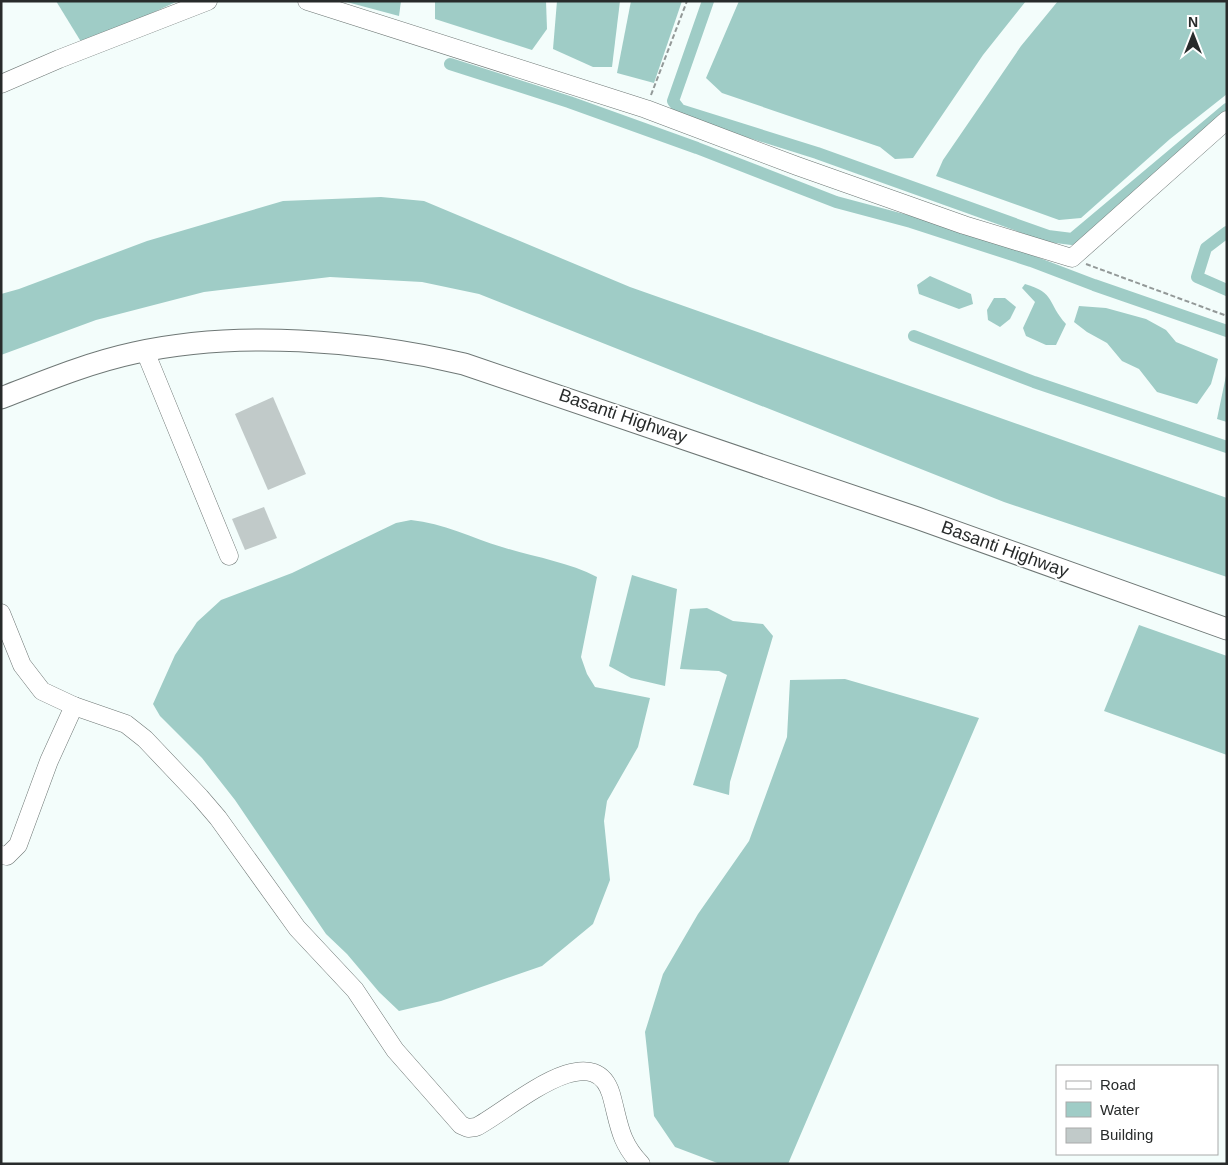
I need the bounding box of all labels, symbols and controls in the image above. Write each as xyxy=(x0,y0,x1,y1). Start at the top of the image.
north arrow xyxy=(1168,10,1218,60)
text: N xyxy=(1188,14,1198,30)
street label: Basanti Highway xyxy=(556,385,690,447)
street label: Basanti Highway xyxy=(939,517,1071,581)
legend xyxy=(1056,1065,1218,1155)
text: Road xyxy=(1100,1076,1136,1093)
text: Water xyxy=(1100,1101,1139,1118)
text: Building xyxy=(1100,1126,1153,1143)

